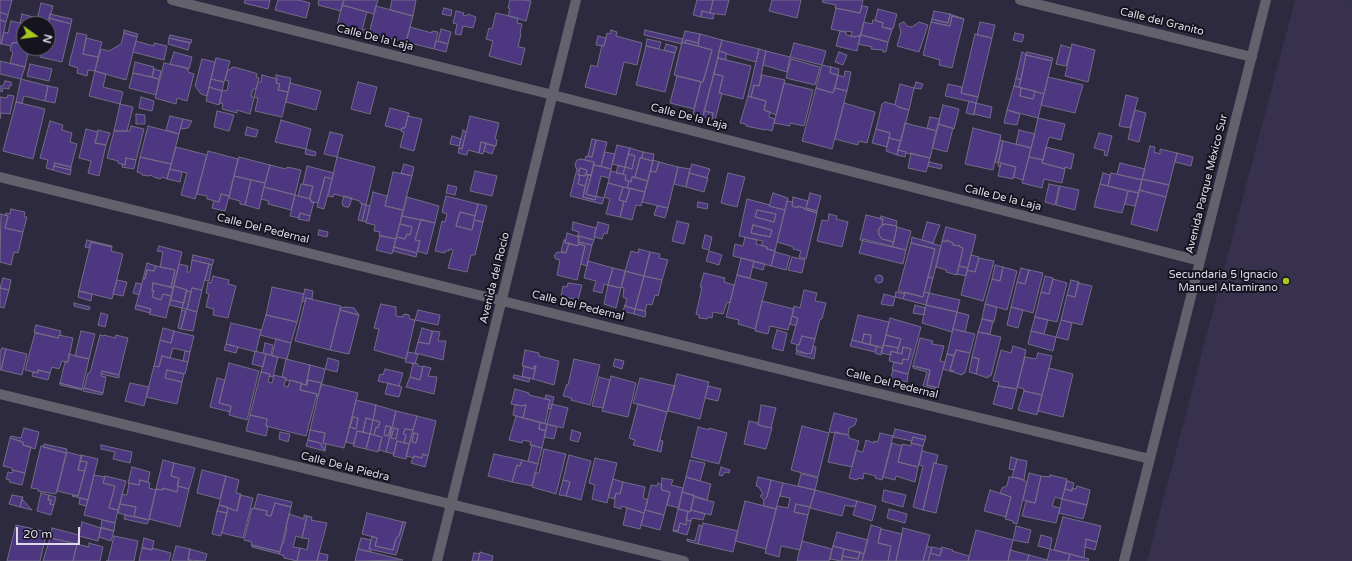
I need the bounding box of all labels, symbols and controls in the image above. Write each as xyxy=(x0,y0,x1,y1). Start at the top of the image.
street label: Calle del Granito xyxy=(1119,5,1205,39)
north arrow xyxy=(16,16,56,56)
street label: Calle De la Laja xyxy=(335,22,415,54)
text: N xyxy=(40,33,55,45)
street label: Calle De la Laja xyxy=(649,101,729,133)
street label: Avenida Parque México Sur xyxy=(1183,113,1231,255)
street label: Calle De la Laja xyxy=(963,182,1043,214)
street label: Calle Del Pedernal xyxy=(215,211,311,247)
street label: Avenida del Rocío xyxy=(477,231,513,325)
place label: Secundaria 5 Ignacio Manuel Altamirano xyxy=(1169,268,1278,294)
marker: Secundaria 5 Ignacio Manuel Altamirano xyxy=(1281,276,1291,286)
street label: Calle Del Pedernal xyxy=(530,288,626,324)
street label: Calle Del Pedernal xyxy=(844,366,940,402)
street label: Calle De la Piedra xyxy=(299,450,391,484)
scale bar xyxy=(18,519,82,545)
text: 20 m xyxy=(23,527,52,541)

